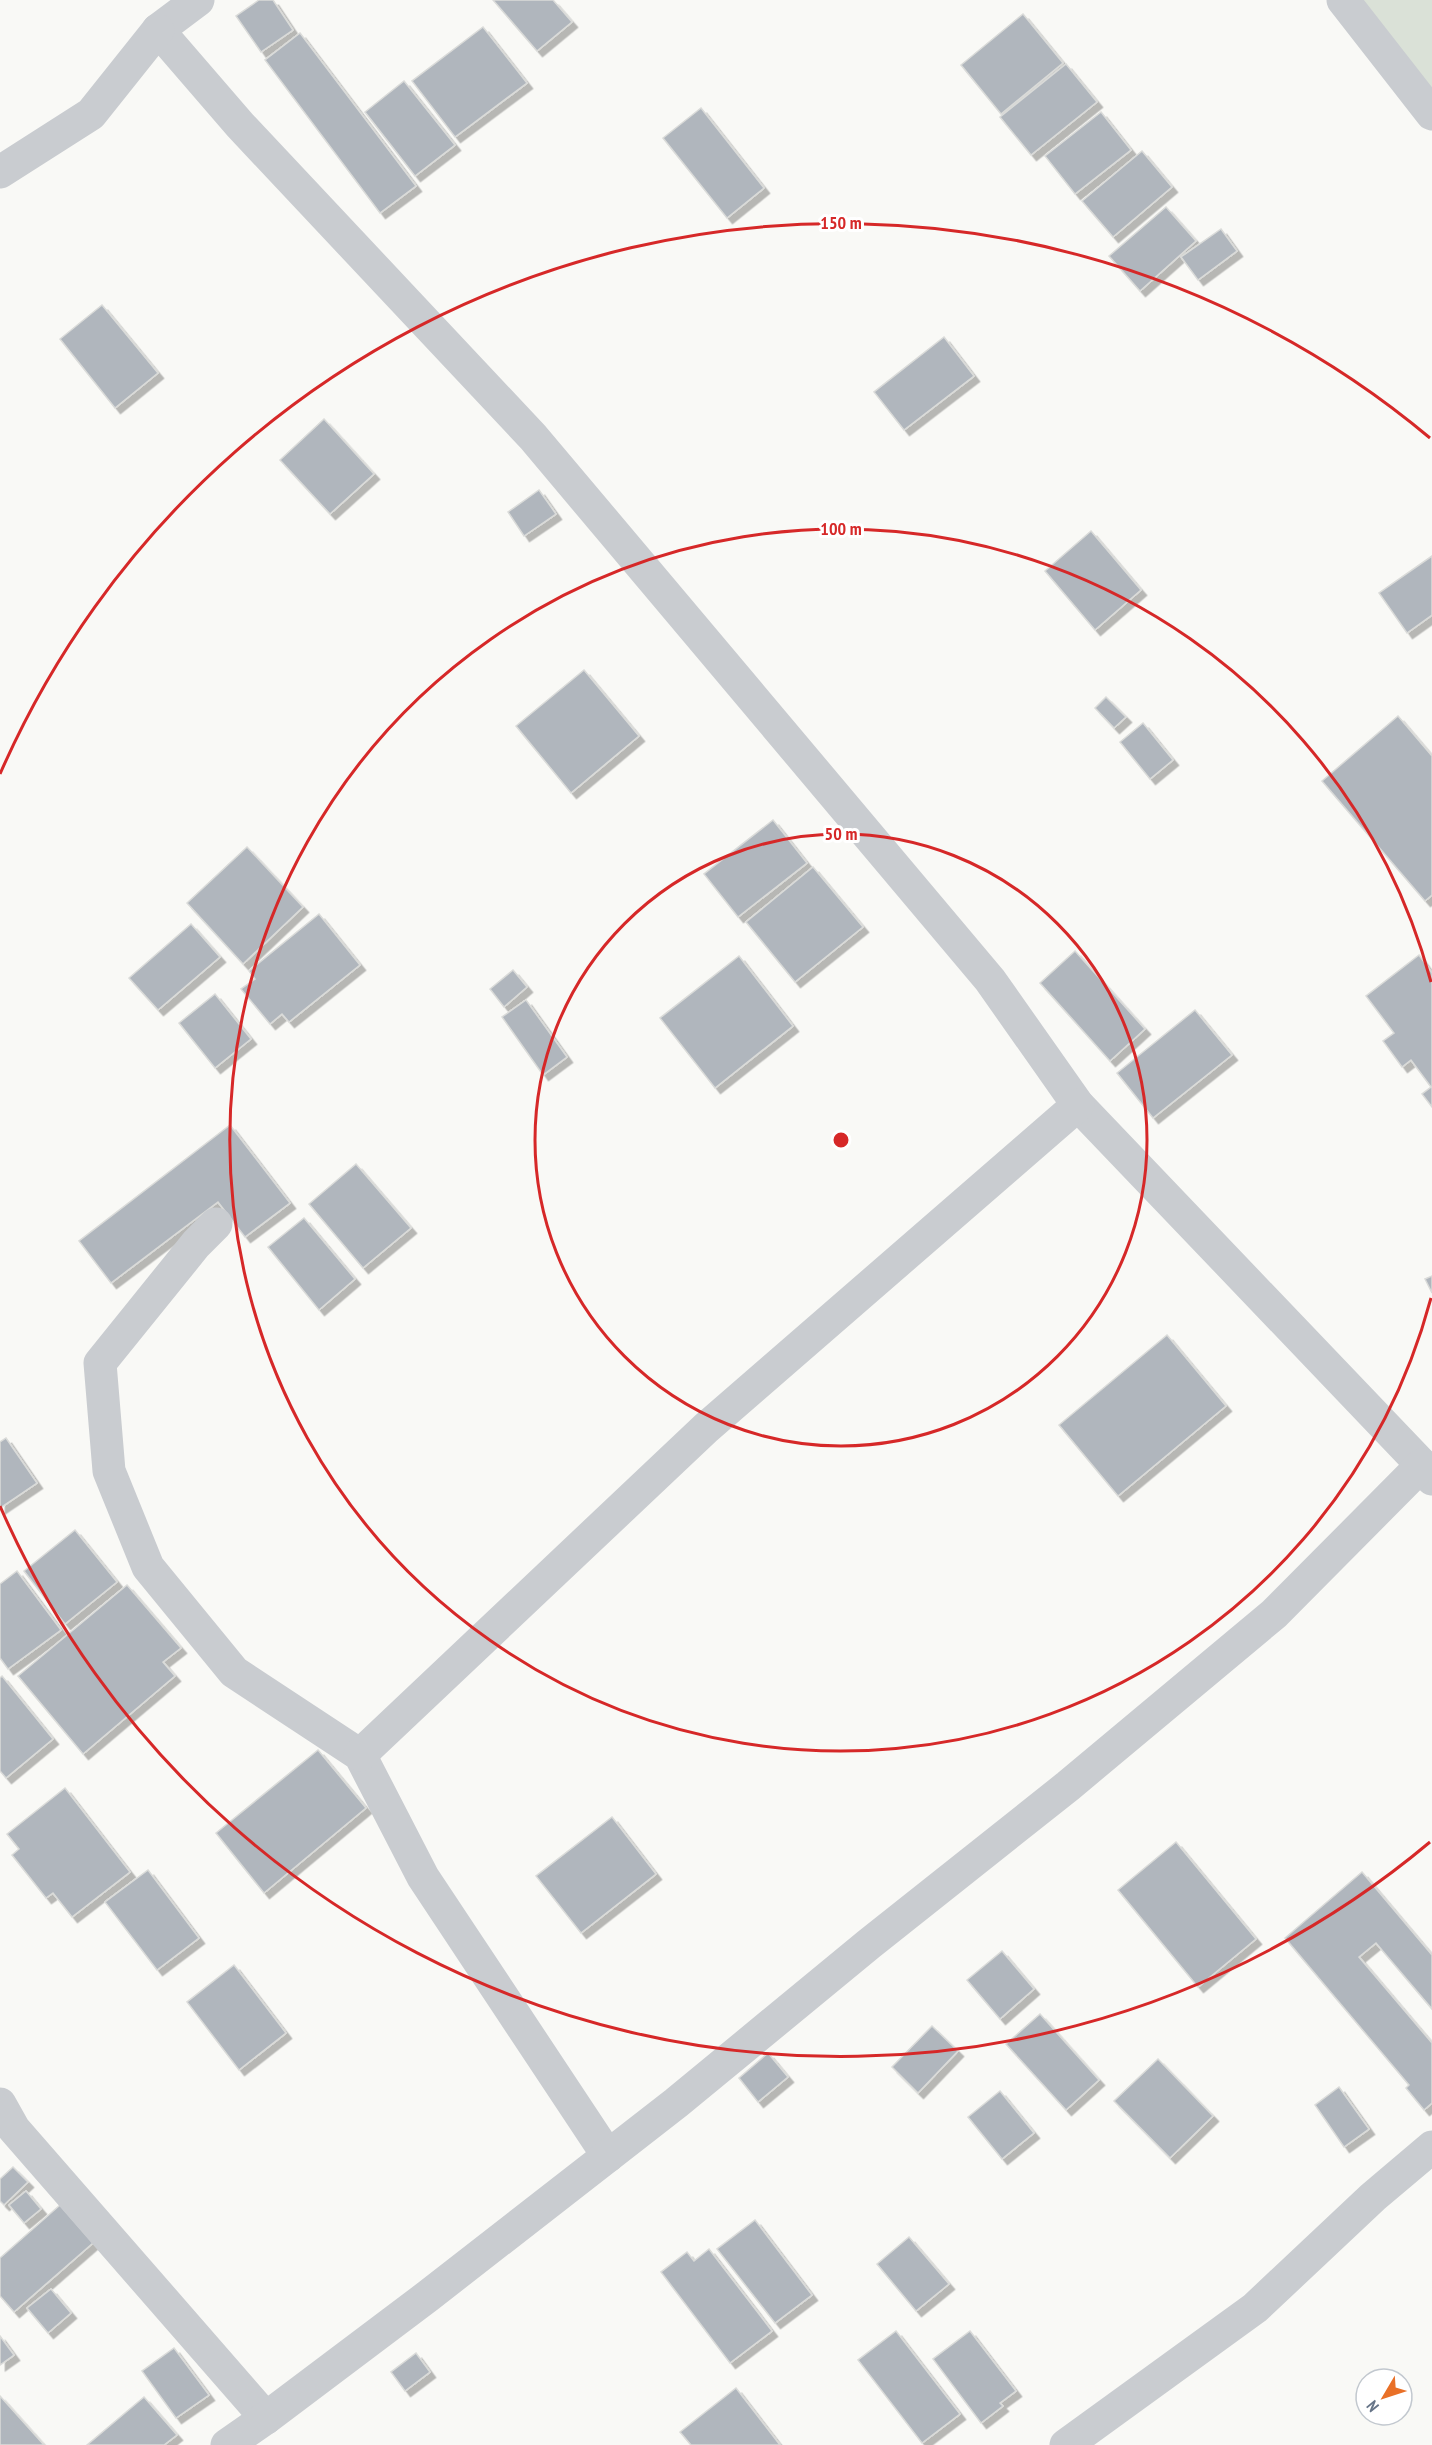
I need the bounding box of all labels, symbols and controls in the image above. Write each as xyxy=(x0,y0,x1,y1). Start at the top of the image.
text: 150 m xyxy=(820,211,862,234)
text: 100 m xyxy=(820,517,862,540)
text: 50 m xyxy=(825,822,857,845)
centre of rings xyxy=(831,1130,851,1150)
north arrow xyxy=(1354,2367,1414,2427)
text: N xyxy=(1362,2397,1383,2416)

